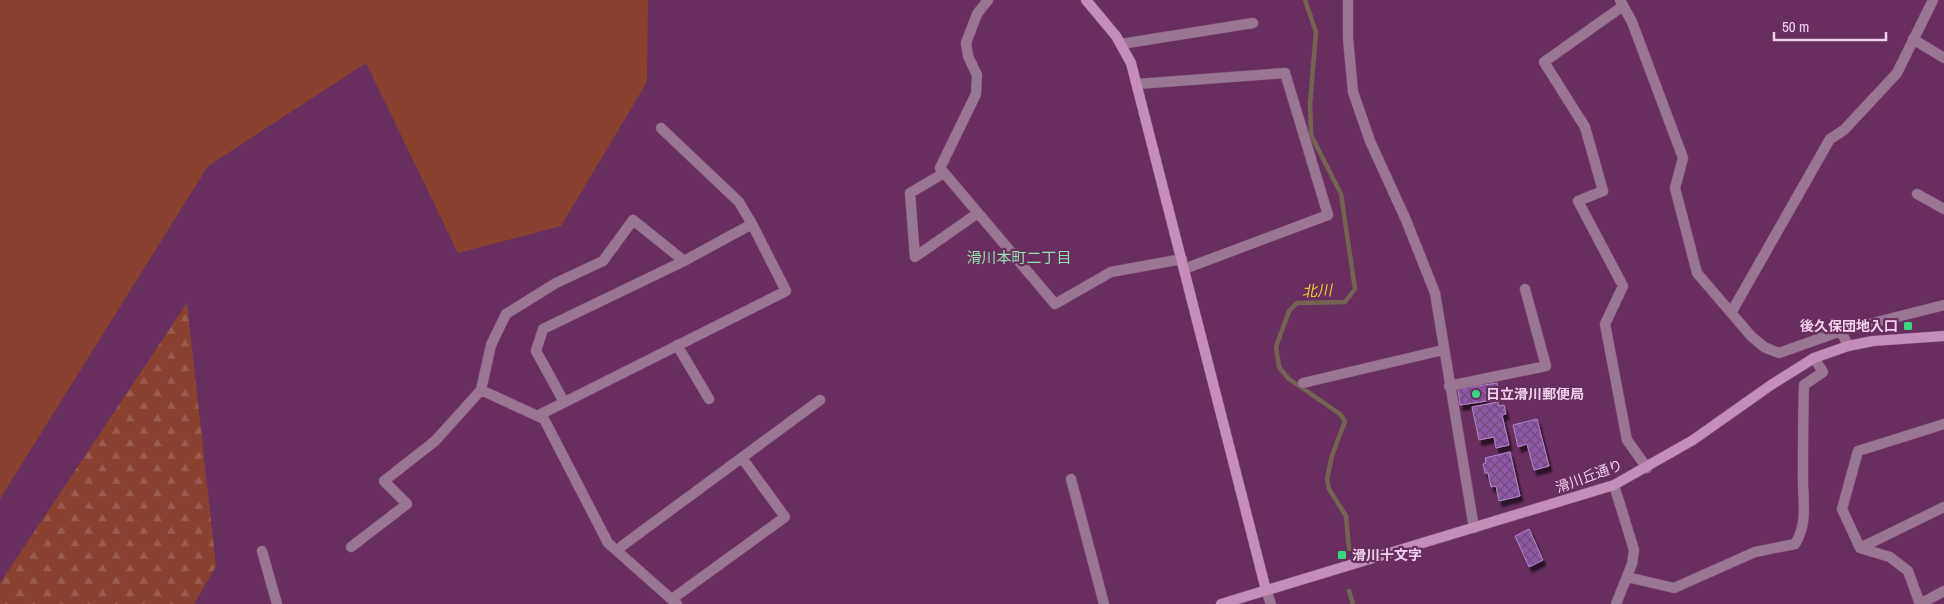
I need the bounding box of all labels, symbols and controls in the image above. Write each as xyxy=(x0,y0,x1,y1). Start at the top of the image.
scale bar xyxy=(1774,10,1886,42)
text: 50 m xyxy=(1782,16,1809,37)
district label: 滑川本町二丁目 xyxy=(966,247,1072,268)
water label: 北川 xyxy=(1301,279,1334,302)
place label: 後久保団地入口 xyxy=(1800,317,1898,335)
marker: 後久保団地入口 xyxy=(1902,320,1914,332)
place label: 日立滑川郵便局 xyxy=(1486,385,1584,403)
marker: 日立滑川郵便局 xyxy=(1470,388,1482,400)
street label: 滑川丘通り xyxy=(1553,456,1625,496)
place label: 滑川十文字 xyxy=(1352,546,1422,564)
marker: 滑川十文字 xyxy=(1336,549,1348,561)

